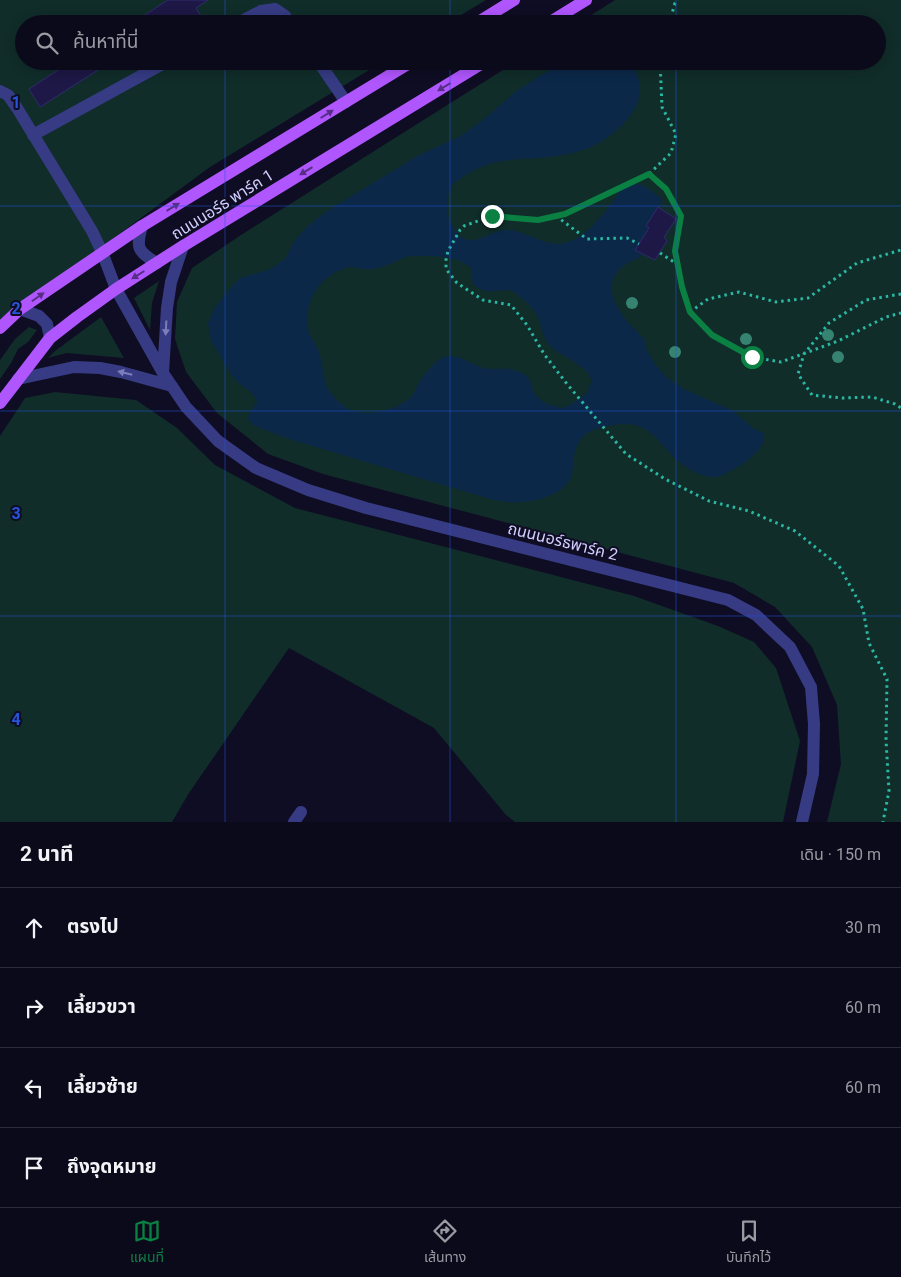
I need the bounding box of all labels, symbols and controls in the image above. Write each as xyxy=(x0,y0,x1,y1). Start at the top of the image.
search box xyxy=(15,15,886,70)
icon: search xyxy=(33,29,61,57)
text: ค้นหาที่นี่ xyxy=(73,30,138,53)
one-way arrow xyxy=(438,82,451,91)
text: 1 xyxy=(11,93,21,112)
one-way arrow xyxy=(320,109,333,118)
street label: ถนนนอร์ธ พาร์ค 1 xyxy=(168,165,277,243)
one-way arrow xyxy=(299,167,312,176)
one-way arrow xyxy=(166,202,179,212)
route end xyxy=(481,205,504,228)
one-way arrow xyxy=(131,271,144,280)
one-way arrow xyxy=(31,292,45,302)
text: 2 xyxy=(11,299,21,318)
one-way arrow xyxy=(161,320,169,336)
route start xyxy=(741,346,764,369)
one-way arrow xyxy=(117,369,132,377)
text: 3 xyxy=(11,504,21,523)
street label: ถนนนอร์ธพาร์ค 2 xyxy=(506,519,620,564)
text: 4 xyxy=(11,710,21,729)
text: 2 นาที xyxy=(20,842,74,866)
text: เดิน · 150 m xyxy=(800,845,881,864)
icon: ahead xyxy=(20,914,48,942)
text: ตรงไป xyxy=(67,915,119,938)
text: 30 m xyxy=(845,918,881,937)
icon: right xyxy=(20,994,48,1022)
text: เลี้ยวขวา xyxy=(67,995,136,1018)
text: 60 m xyxy=(845,998,881,1017)
icon: left xyxy=(20,1074,48,1102)
text: เลี้ยวซ้าย xyxy=(67,1075,138,1098)
text: 60 m xyxy=(845,1078,881,1097)
icon: arrive xyxy=(20,1154,48,1182)
text: ถึงจุดหมาย xyxy=(67,1155,157,1178)
tab: แผนที่ xyxy=(130,1217,164,1268)
tab: เส้นทาง xyxy=(424,1217,466,1268)
tab: บันทึกไว้ xyxy=(726,1217,771,1268)

